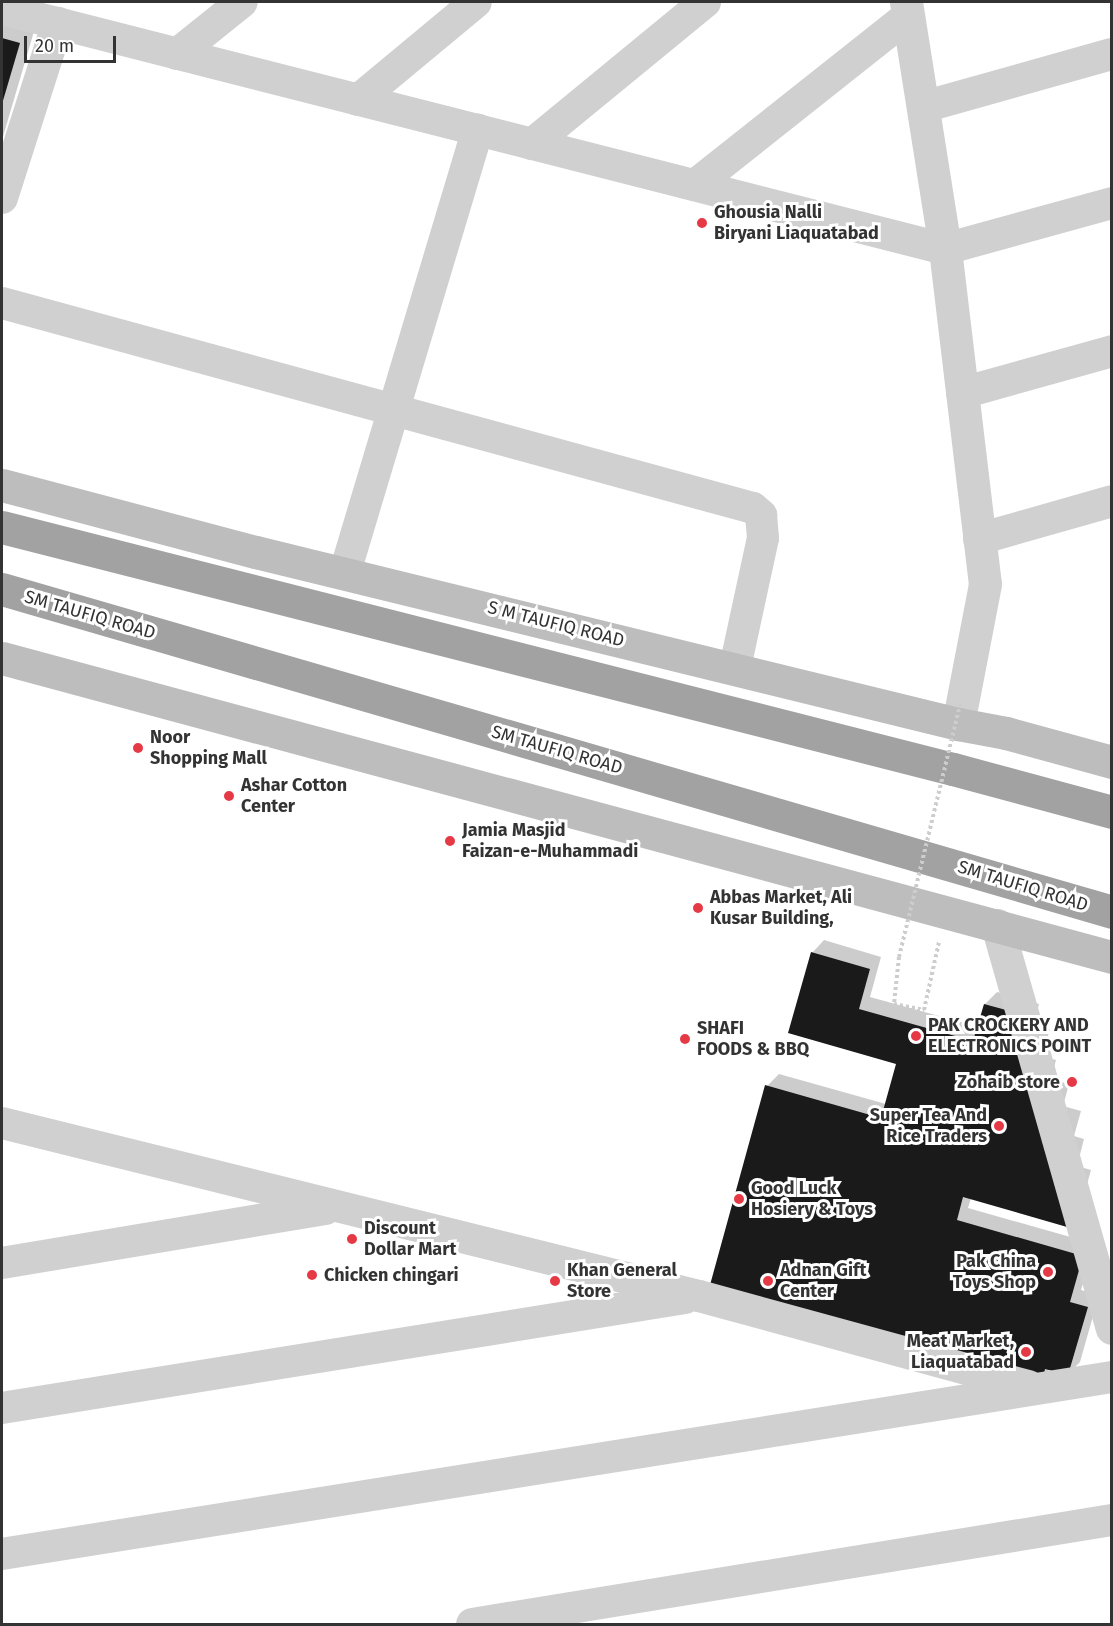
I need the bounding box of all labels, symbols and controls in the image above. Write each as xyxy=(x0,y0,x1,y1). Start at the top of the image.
scale bar xyxy=(27,24,118,62)
text: 20 m xyxy=(35,35,74,57)
place label: Ghousia Nalli Biryani Liaquatabad xyxy=(714,202,879,244)
marker: Ghousia Nalli Biryani Liaquatabad xyxy=(695,216,709,230)
street label: SM TAUFIQ ROAD xyxy=(22,586,158,644)
street label: S M TAUFIQ ROAD xyxy=(485,597,627,651)
street label: SM TAUFIQ ROAD xyxy=(489,721,625,779)
place label: Noor Shopping Mall xyxy=(150,727,267,770)
marker: Noor Shopping Mall xyxy=(131,741,145,755)
place label: Ashar Cotton Center xyxy=(241,775,347,818)
marker: Ashar Cotton Center xyxy=(222,789,236,803)
place label: Jamia Masjid Faizan-e-Muhammadi xyxy=(462,820,638,862)
marker: Jamia Masjid Faizan-e-Muhammadi xyxy=(443,834,457,848)
street label: SM TAUFIQ ROAD xyxy=(955,856,1091,916)
place label: Abbas Market, Ali Kusar Building, xyxy=(710,887,852,930)
marker: Abbas Market, Ali Kusar Building, xyxy=(691,901,705,915)
place label: PAK CROCKERY AND ELECTRONICS POINT xyxy=(928,1015,1091,1058)
place label: SHAFI FOODS & BBQ xyxy=(697,1018,809,1060)
marker: PAK CROCKERY AND ELECTRONICS POINT xyxy=(909,1029,923,1043)
marker: SHAFI FOODS & BBQ xyxy=(678,1032,692,1046)
place label: Zohaib store xyxy=(957,1071,1060,1093)
marker: Zohaib store xyxy=(1065,1075,1079,1089)
place label: Super Tea And Rice Traders xyxy=(870,1105,987,1148)
marker: Super Tea And Rice Traders xyxy=(992,1119,1006,1133)
place label: Good Luck Hosiery & Toys xyxy=(751,1178,873,1220)
marker: Good Luck Hosiery & Toys xyxy=(732,1192,746,1206)
place label: Discount Dollar Mart xyxy=(364,1218,456,1260)
marker: Discount Dollar Mart xyxy=(345,1232,359,1246)
place label: Pak China Toys Shop xyxy=(953,1251,1036,1294)
place label: Khan General Store xyxy=(567,1260,677,1302)
place label: Adnan Gift Center xyxy=(780,1260,866,1302)
place label: Chicken chingari xyxy=(324,1264,459,1286)
marker: Pak China Toys Shop xyxy=(1041,1265,1055,1279)
marker: Chicken chingari xyxy=(305,1268,319,1282)
marker: Khan General Store xyxy=(548,1274,562,1288)
marker: Adnan Gift Center xyxy=(761,1274,775,1288)
place label: Meat Market, Liaquatabad xyxy=(907,1331,1014,1374)
marker: Meat Market, Liaquatabad xyxy=(1019,1345,1033,1359)

